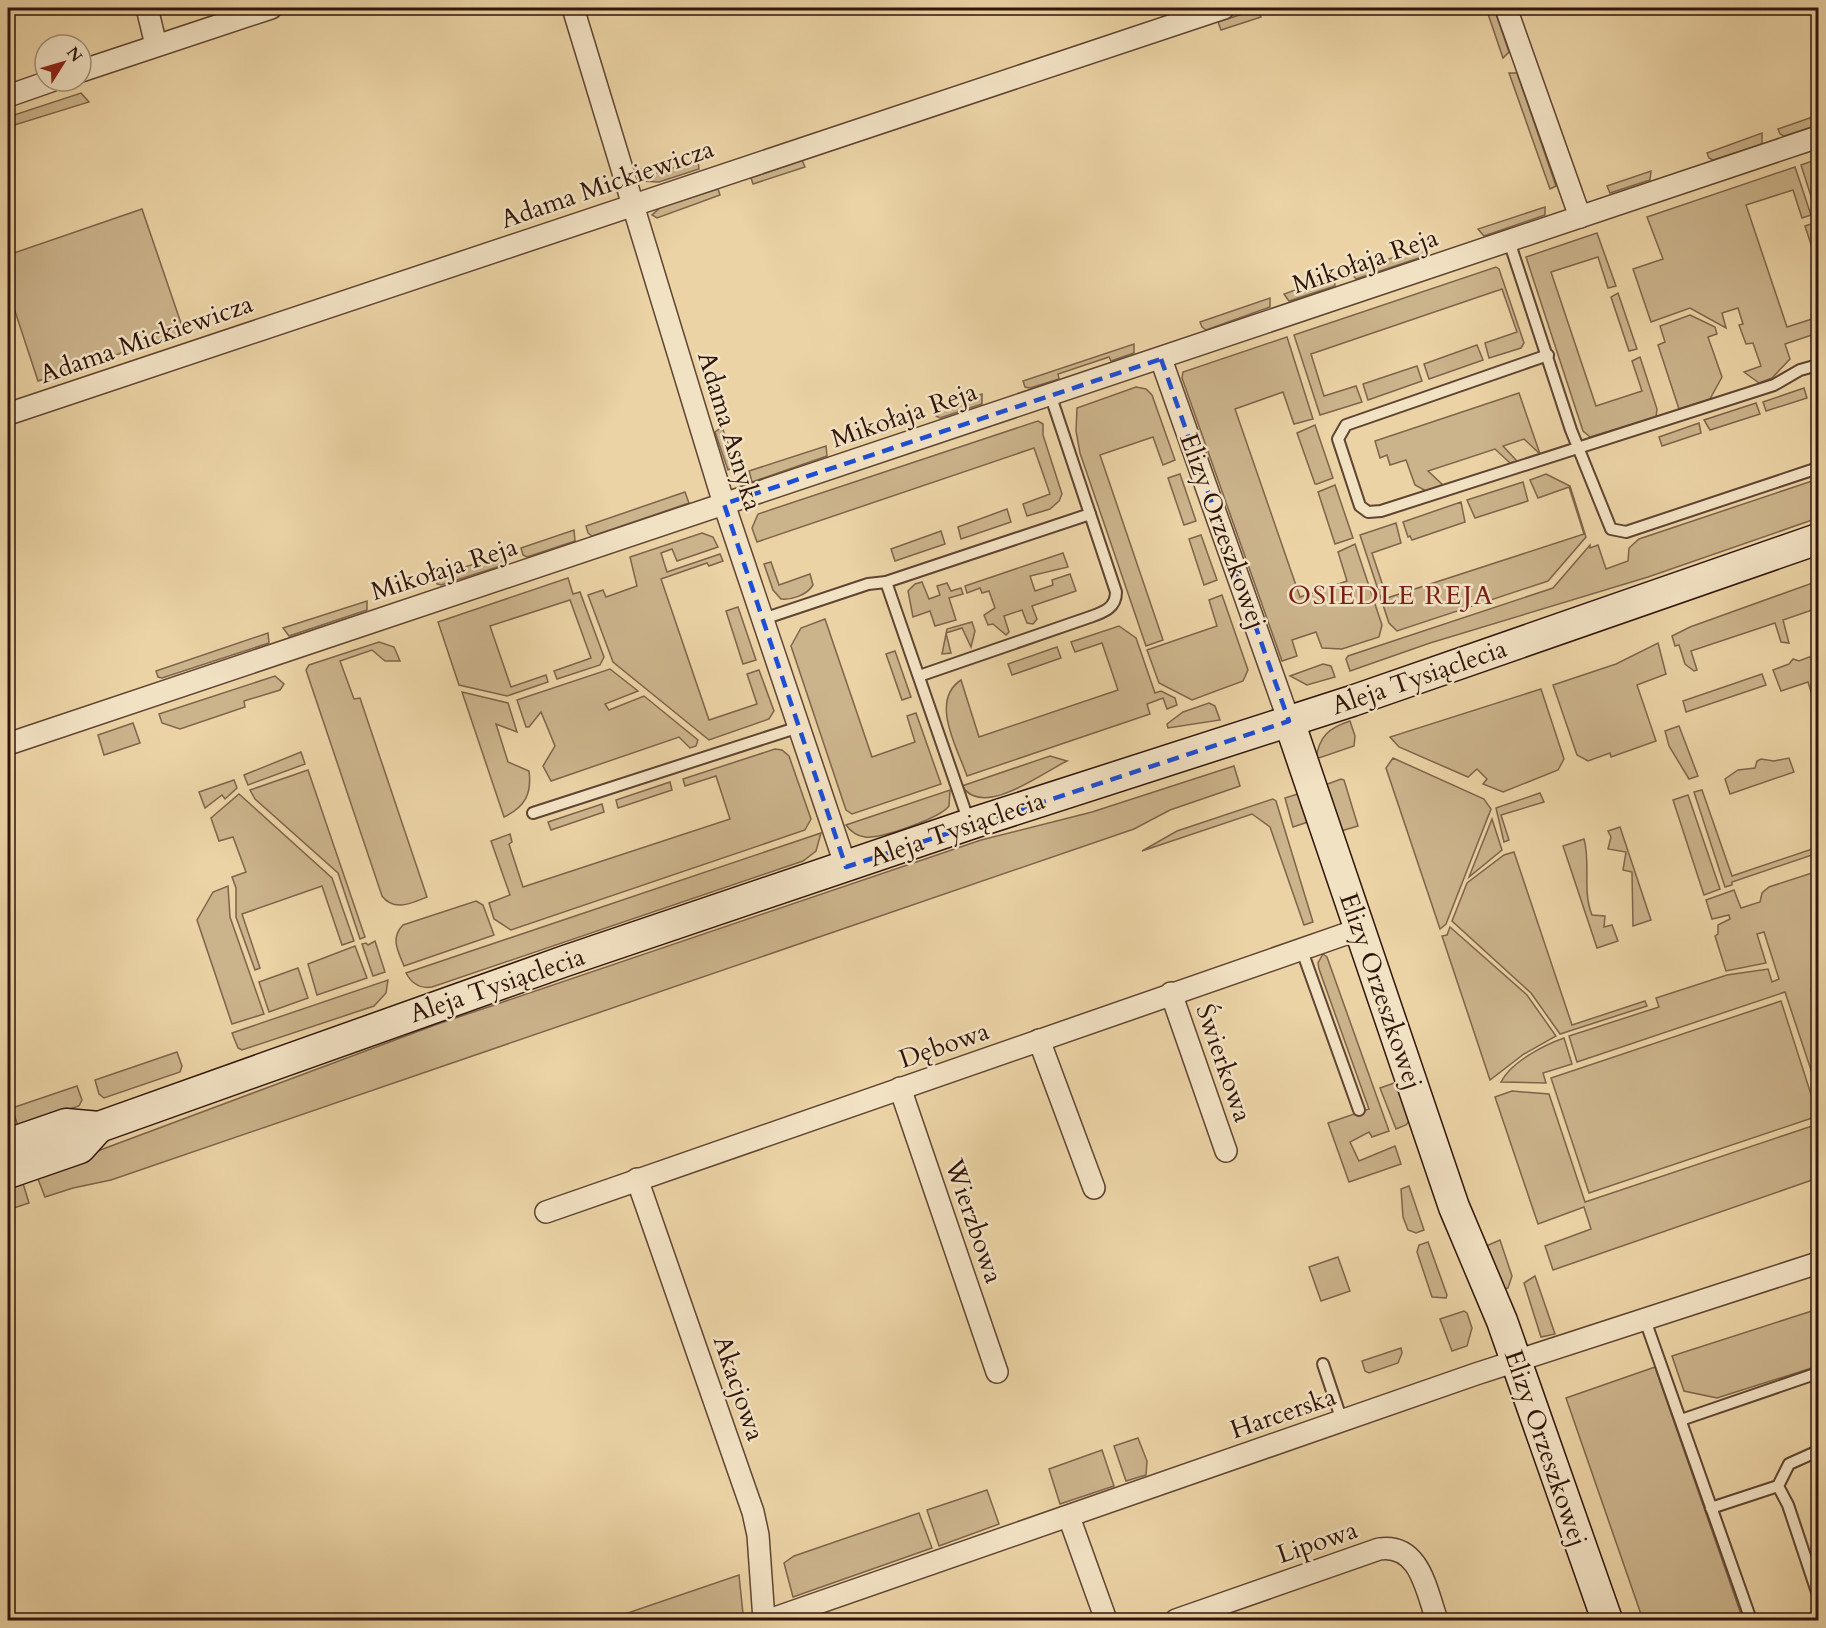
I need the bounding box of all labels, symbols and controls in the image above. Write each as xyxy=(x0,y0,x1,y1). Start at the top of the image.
north arrow xyxy=(33,33,93,93)
text: N xyxy=(61,42,87,67)
street label: Adama Mickiewicza xyxy=(496,131,718,237)
street label: Mikołaja Reja xyxy=(1287,220,1443,302)
street label: Adama Mickiewicza xyxy=(35,286,257,392)
street label: Adama Asnyka xyxy=(689,347,771,515)
street label: Mikołaja Reja xyxy=(826,374,982,456)
street label: Elizy Orzeszkowej xyxy=(1171,428,1275,634)
street label: Mikołaja Reja xyxy=(366,529,522,609)
district label: OSIEDLE REJA xyxy=(1288,577,1494,614)
street label: Aleja Tysiąclecia xyxy=(1327,631,1511,723)
street label: Aleja Tysiąclecia xyxy=(865,783,1049,875)
street label: Elizy Orzeszkowej xyxy=(1331,888,1431,1094)
street label: Aleja Tysiąclecia xyxy=(405,939,589,1031)
street label: Świerkowa xyxy=(1188,999,1260,1127)
street label: Dębowa xyxy=(894,1013,994,1077)
street label: Wierzbowa xyxy=(936,1153,1012,1288)
street label: Akacjowa xyxy=(705,1331,773,1445)
street label: Elizy Orzeszkowej xyxy=(1496,1345,1596,1551)
street label: Harcerska xyxy=(1226,1379,1340,1447)
street label: Lipowa xyxy=(1272,1512,1362,1572)

